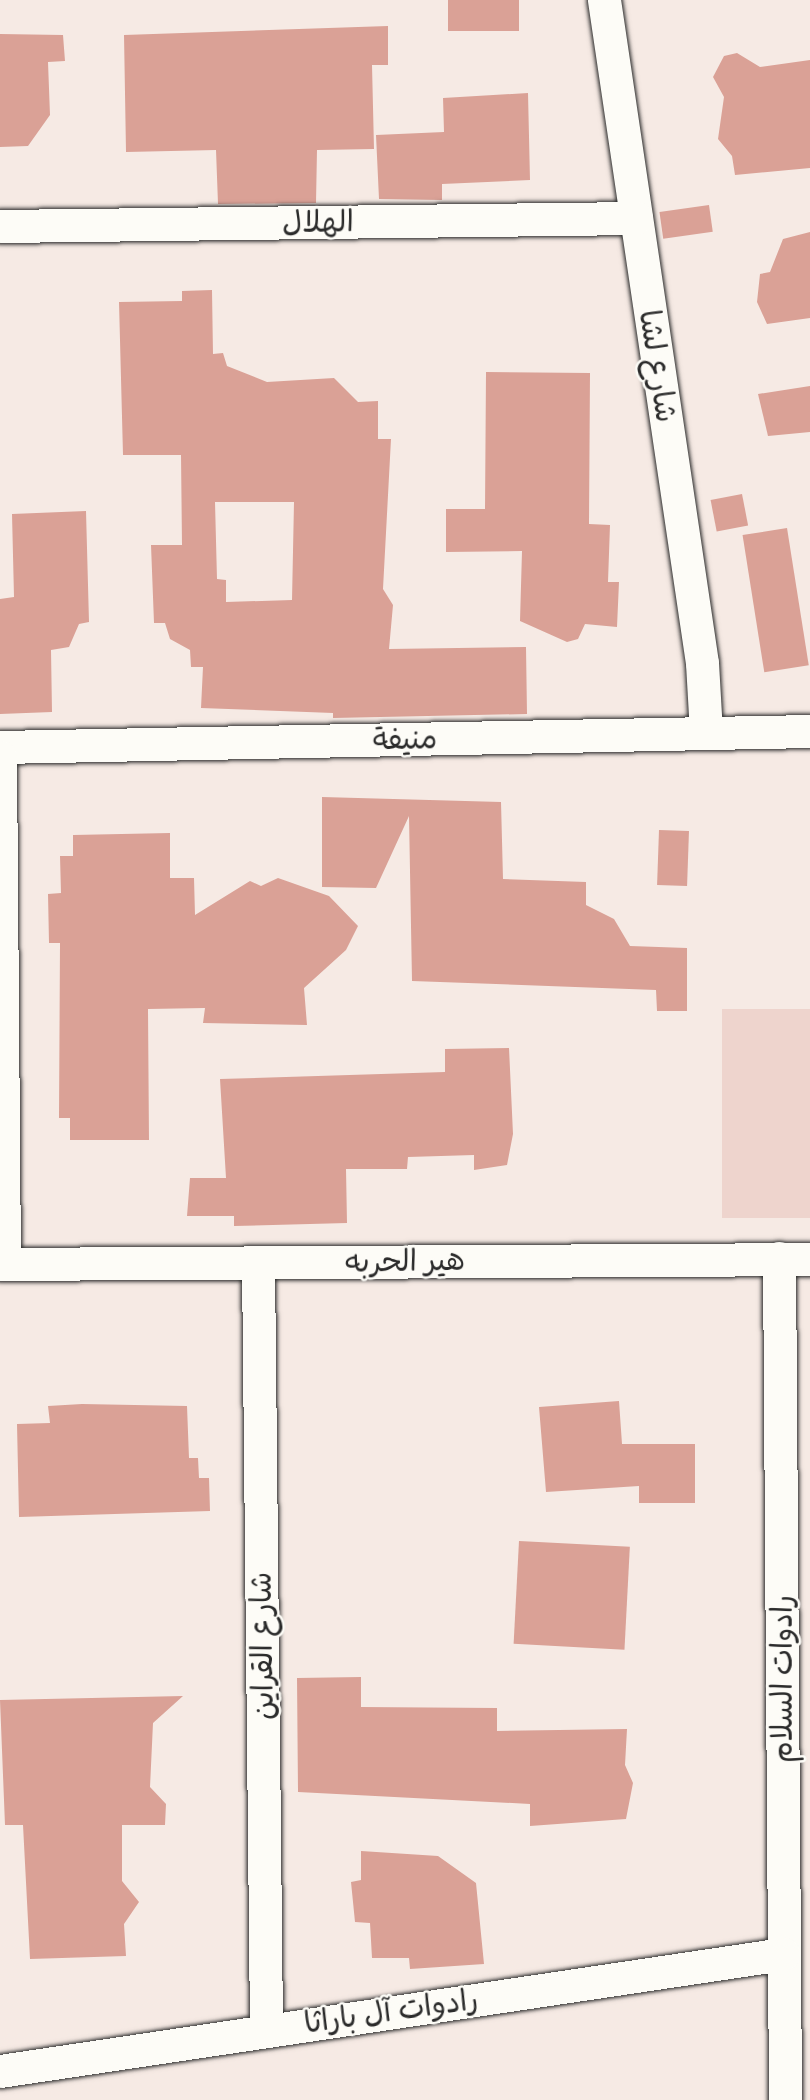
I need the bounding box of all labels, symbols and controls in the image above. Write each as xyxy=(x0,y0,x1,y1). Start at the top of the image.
street label: الهلال xyxy=(282,203,354,241)
street label: شارع لشا xyxy=(631,307,685,425)
street label: منيفة xyxy=(372,720,438,758)
street label: هير الحربه xyxy=(345,1242,465,1280)
street label: شارع القراين xyxy=(243,1572,281,1720)
street label: رادوات السلام xyxy=(764,1595,800,1763)
street label: رادوات آل باراثا xyxy=(302,1981,480,2041)

